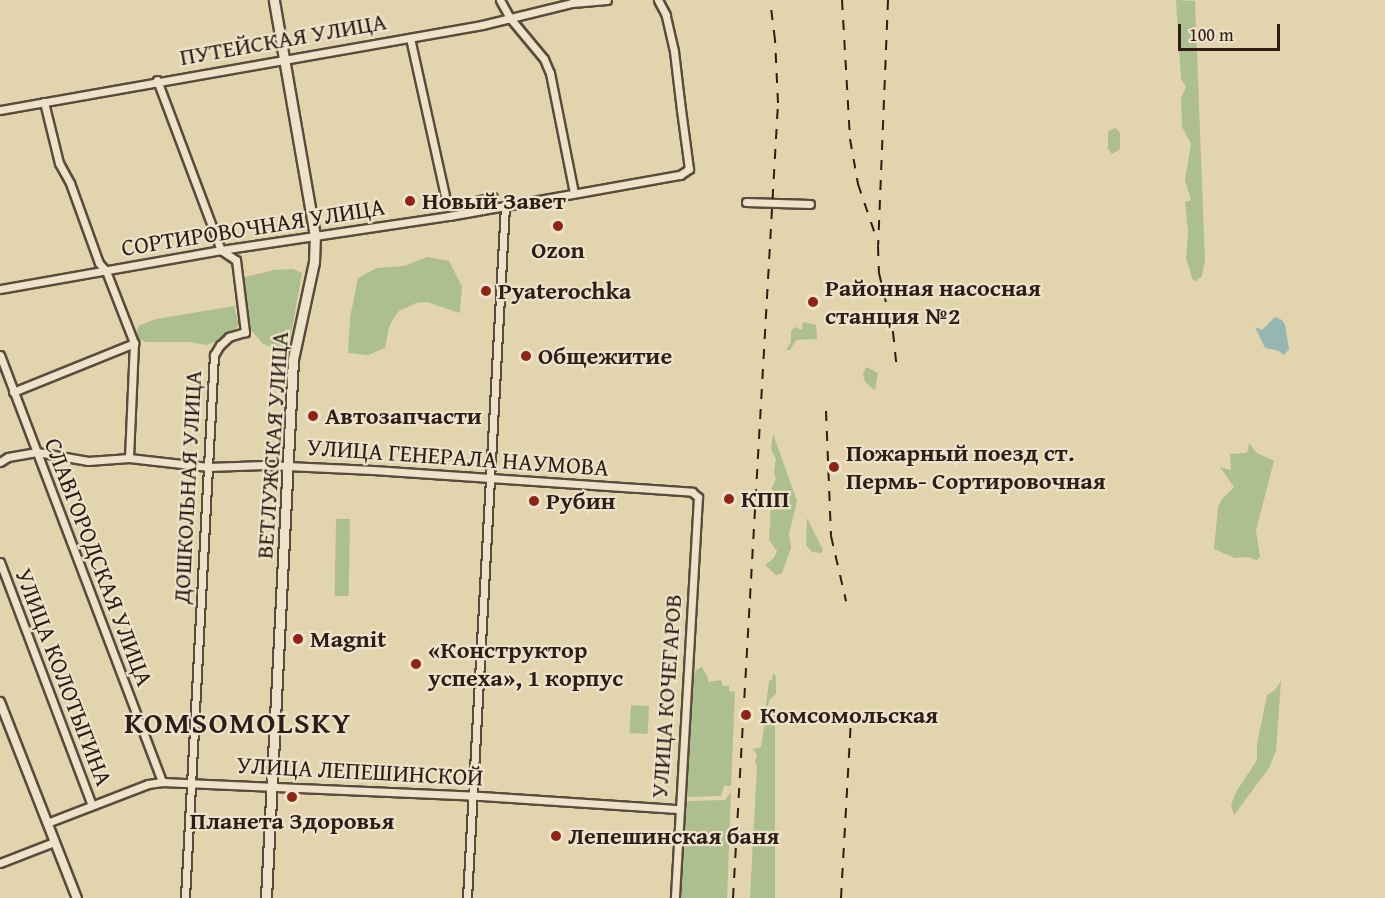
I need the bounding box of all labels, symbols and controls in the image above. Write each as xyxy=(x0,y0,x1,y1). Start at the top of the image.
street label: ПУТЕЙСКАЯ УЛИЦА xyxy=(177,7,389,71)
scale bar xyxy=(1181,12,1283,50)
text: 100 m xyxy=(1189,21,1234,48)
place label: Новый Завет xyxy=(422,187,566,215)
street label: СОРТИРОВОЧНАЯ УЛИЦА xyxy=(119,192,387,262)
marker: Новый Завет xyxy=(403,194,417,208)
marker: Ozon xyxy=(551,219,565,233)
place label: Ozon xyxy=(531,236,585,264)
place label: Районная насосная станция №2 xyxy=(825,274,1041,330)
place label: Pyaterochka xyxy=(498,277,631,305)
marker: Pyaterochka xyxy=(479,284,493,298)
marker: Районная насосная станция №2 xyxy=(806,295,820,309)
street label: ВЕТЛУЖСКАЯ УЛИЦА xyxy=(250,330,294,560)
place label: Общежитие xyxy=(538,342,672,370)
marker: Общежитие xyxy=(519,349,533,363)
street label: ДОШКОЛЬНАЯ УЛИЦА xyxy=(167,369,207,605)
place label: Автозапчасти xyxy=(325,402,482,430)
marker: Автозапчасти xyxy=(306,409,320,423)
street label: УЛИЦА ГЕНЕРАЛА НАУМОВА xyxy=(306,432,610,482)
street label: СЛАВГОРОДСКАЯ УЛИЦА xyxy=(38,434,160,690)
place label: Пожарный поезд ст. Пермь- Сортировочная xyxy=(846,439,1106,495)
marker: Пожарный поезд ст. Пермь- Сортировочная xyxy=(827,460,841,474)
place label: КПП xyxy=(741,485,789,513)
place label: Рубин xyxy=(546,487,615,515)
marker: КПП xyxy=(722,492,736,506)
marker: Рубин xyxy=(527,494,541,508)
street label: УЛИЦА КОЛОТЫГИНА xyxy=(9,564,119,790)
street label: УЛИЦА КОЧЕГАРОВ xyxy=(644,593,688,799)
place label: Magnit xyxy=(310,625,386,653)
marker: Magnit xyxy=(291,632,305,646)
place label: «Конструктор успеха», 1 корпус xyxy=(428,636,623,692)
marker: «Конструктор успеха», 1 корпус xyxy=(409,657,423,671)
place label: Комсомольская xyxy=(760,701,938,729)
district label: KOMSOMOLSKY xyxy=(124,704,352,740)
marker: Комсомольская xyxy=(737,706,755,724)
street label: УЛИЦА ЛЕПЕШИНСКОЙ xyxy=(236,750,484,792)
marker: Планета Здоровья xyxy=(285,790,299,804)
place label: Планета Здоровья xyxy=(190,807,394,835)
place label: Лепешинская баня xyxy=(568,822,779,850)
marker: Лепешинская баня xyxy=(549,829,563,843)

